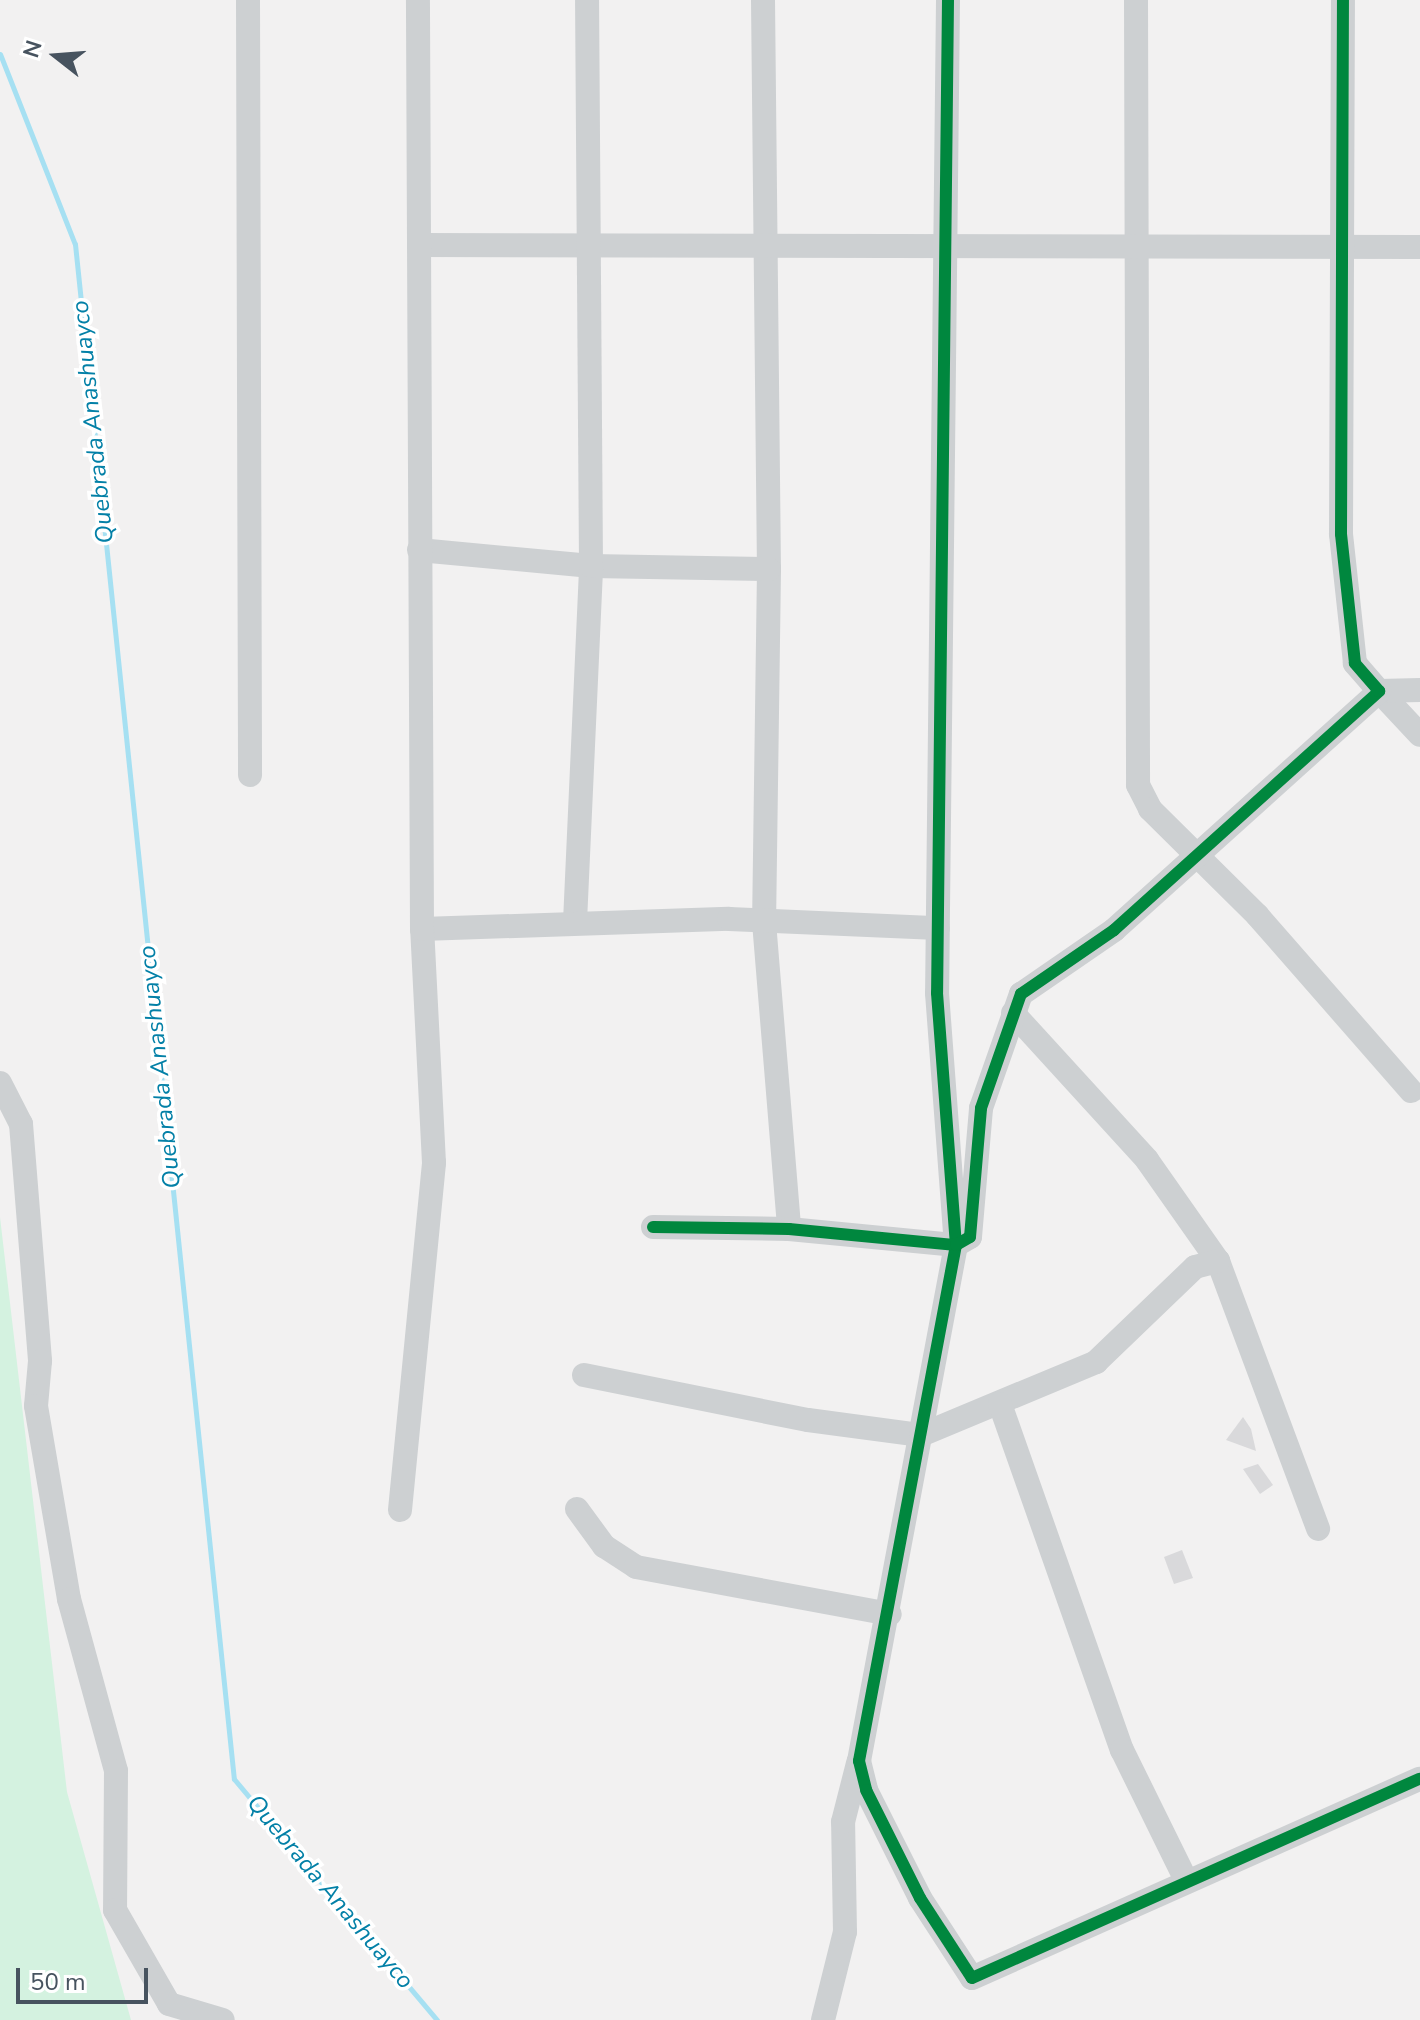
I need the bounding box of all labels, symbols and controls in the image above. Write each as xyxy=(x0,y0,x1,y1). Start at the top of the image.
north arrow xyxy=(16,16,96,96)
text: N xyxy=(16,37,50,61)
water label: Quebrada Anashuayco xyxy=(66,299,120,545)
water label: Quebrada Anashuayco xyxy=(133,944,187,1190)
water label: Quebrada Anashuayco xyxy=(240,1789,420,1995)
scale bar xyxy=(20,1952,152,2002)
text: 50 m xyxy=(30,1966,86,1998)

